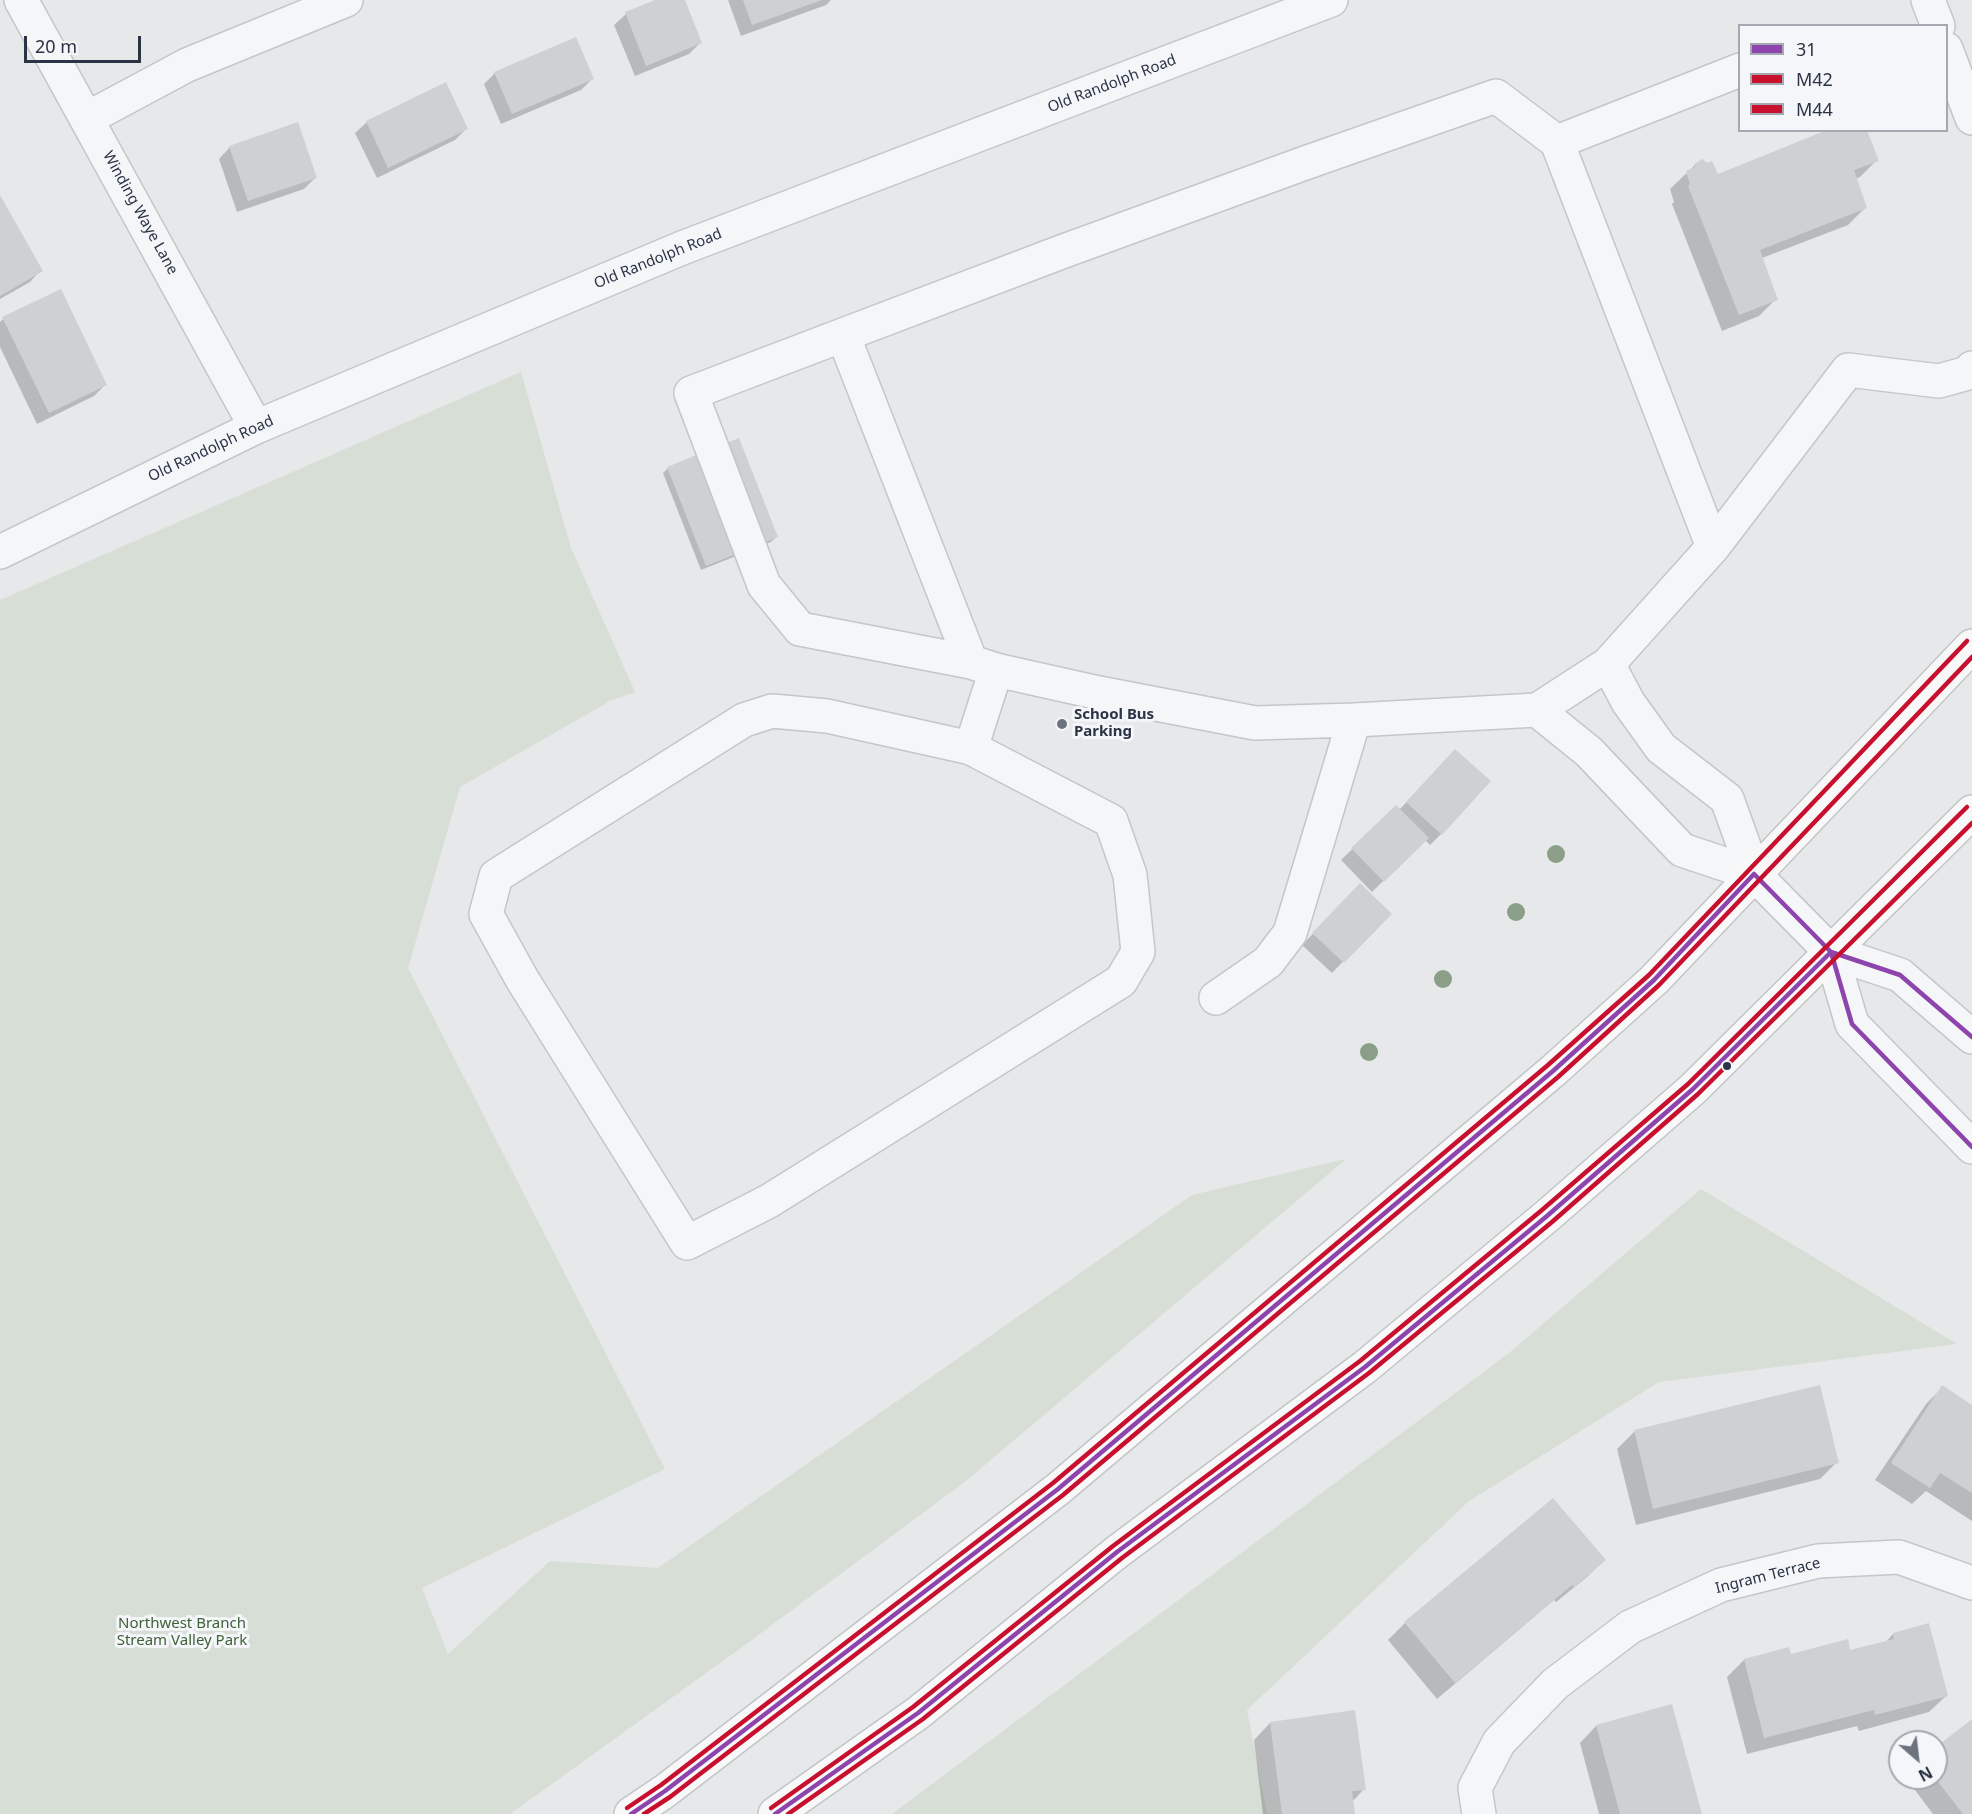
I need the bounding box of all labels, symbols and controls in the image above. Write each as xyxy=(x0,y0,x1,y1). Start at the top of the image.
scale bar xyxy=(27,24,144,62)
legend xyxy=(1738,24,1948,132)
text: 20 m xyxy=(35,34,77,58)
text: 31 xyxy=(1796,37,1817,61)
street label: Old Randolph Road xyxy=(1045,51,1179,117)
text: M42 xyxy=(1796,67,1833,91)
text: M44 xyxy=(1796,97,1833,121)
street label: Winding Waye Lane xyxy=(99,148,181,278)
street label: Old Randolph Road xyxy=(591,225,725,293)
street label: Old Randolph Road xyxy=(145,412,277,486)
place label: School Bus Parking xyxy=(1074,706,1154,741)
marker: School Bus Parking xyxy=(1055,717,1069,731)
unlabelled marker xyxy=(1721,1060,1733,1072)
street label: Ingram Terrace xyxy=(1714,1554,1822,1598)
park label: Northwest Branch Stream Valley Park xyxy=(117,1615,247,1650)
north arrow xyxy=(1888,1730,1948,1790)
text: N xyxy=(1915,1761,1936,1787)

